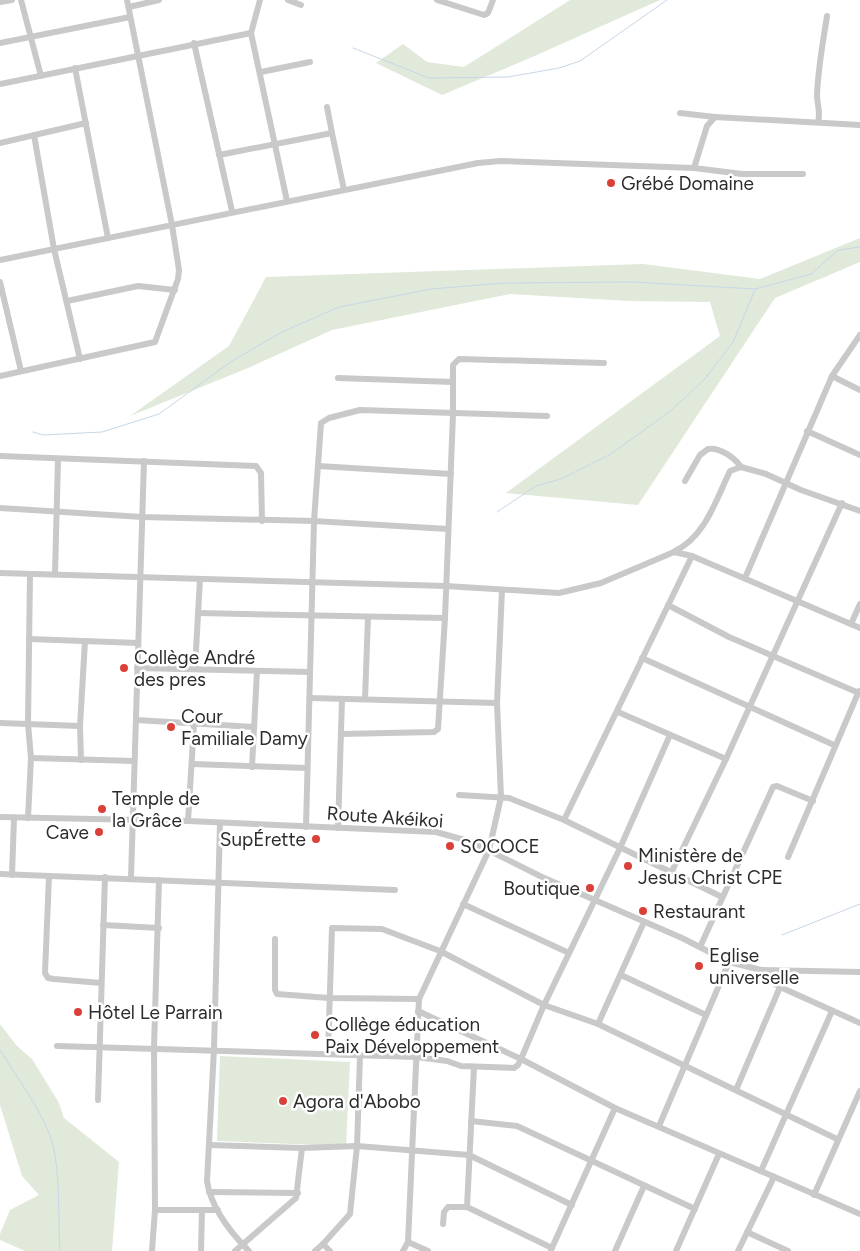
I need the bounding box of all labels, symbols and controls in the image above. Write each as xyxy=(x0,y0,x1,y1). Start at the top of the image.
place label: Grébé Domaine xyxy=(621,172,754,195)
marker: Grébé Domaine xyxy=(605,177,617,189)
place label: Collège André des pres xyxy=(134,646,255,691)
marker: Collège André des pres xyxy=(118,662,130,674)
place label: Cour Familiale Damy xyxy=(181,705,308,750)
marker: Cour Familiale Damy xyxy=(165,721,177,733)
place label: Temple de la Grâce xyxy=(112,787,200,832)
street label: Route Akéikoi xyxy=(326,801,444,833)
marker: Temple de la Grâce xyxy=(96,803,108,815)
place label: Cave xyxy=(46,821,89,844)
marker: Cave xyxy=(93,826,105,838)
place label: SupÉrette xyxy=(220,828,306,851)
marker: SupÉrette xyxy=(310,833,322,845)
place label: SOCOCE xyxy=(460,835,540,858)
marker: SOCOCE xyxy=(444,840,456,852)
place label: Ministère de Jesus Christ CPE xyxy=(638,844,783,889)
marker: Ministère de Jesus Christ CPE xyxy=(622,860,634,872)
place label: Boutique xyxy=(503,877,580,900)
marker: Boutique xyxy=(584,882,596,894)
place label: Restaurant xyxy=(653,900,745,923)
marker: Restaurant xyxy=(637,905,649,917)
place label: Eglise universelle xyxy=(709,944,799,989)
marker: Eglise universelle xyxy=(693,960,705,972)
place label: Hôtel Le Parrain xyxy=(88,1001,223,1024)
marker: Hôtel Le Parrain xyxy=(72,1006,84,1018)
place label: Collège éducation Paix Développement xyxy=(325,1013,499,1058)
marker: Collège éducation Paix Développement xyxy=(309,1029,321,1041)
place label: Agora d'Abobo xyxy=(293,1090,421,1113)
marker: Agora d'Abobo xyxy=(277,1095,289,1107)

